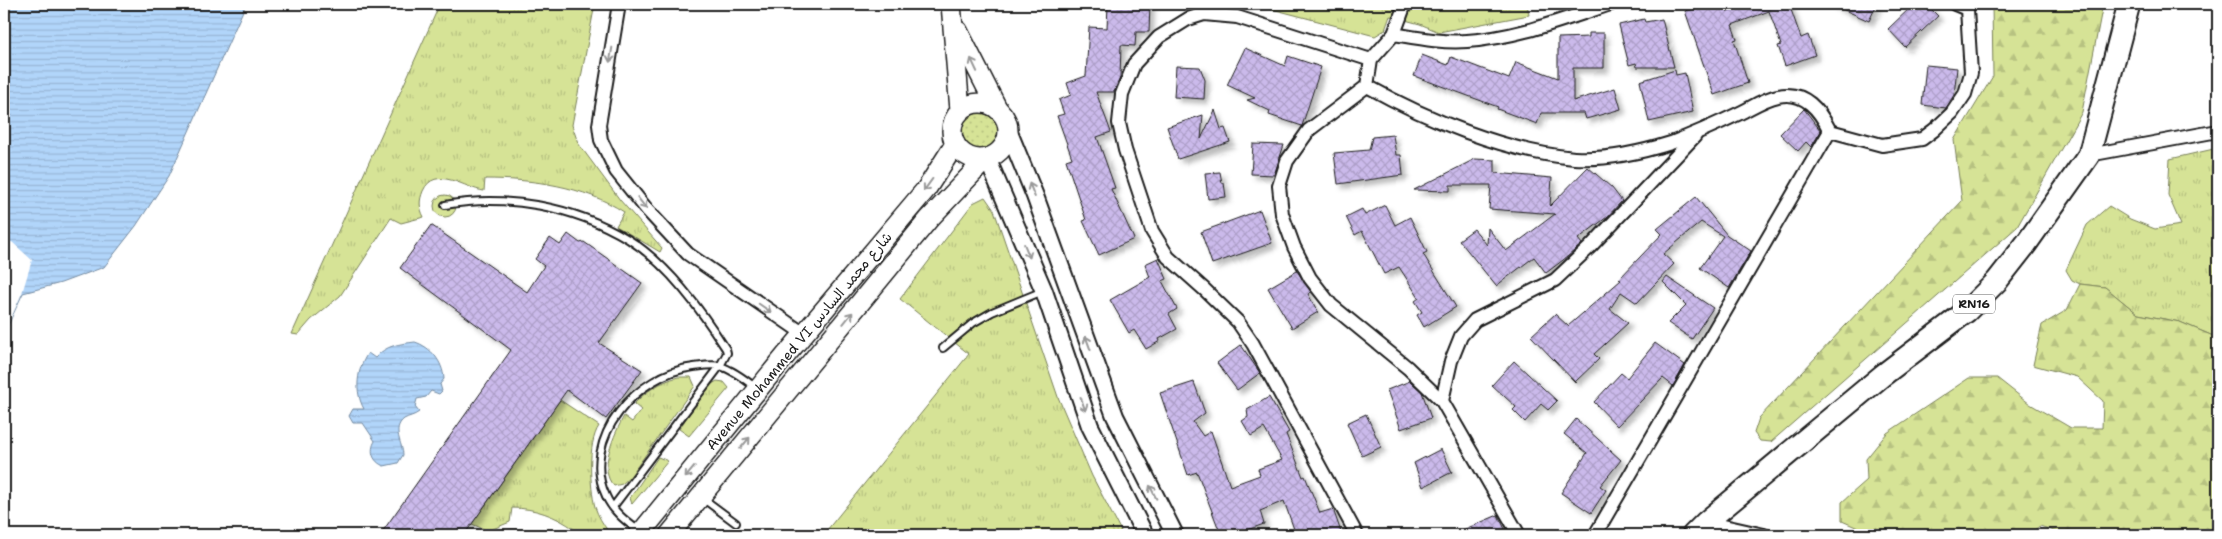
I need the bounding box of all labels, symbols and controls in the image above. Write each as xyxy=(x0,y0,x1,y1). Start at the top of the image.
one-way arrow xyxy=(605,46,615,62)
one-way arrow xyxy=(969,58,979,73)
one-way arrow xyxy=(923,178,933,192)
one-way arrow xyxy=(1027,183,1036,198)
one-way arrow xyxy=(636,197,647,210)
street label: Avenue Mohammed VI شارع محمد السادس xyxy=(702,228,896,454)
one-way arrow xyxy=(1023,243,1033,258)
road number: RN16 xyxy=(1953,294,1995,314)
one-way arrow xyxy=(758,303,772,313)
one-way arrow xyxy=(842,312,853,325)
one-way arrow xyxy=(1083,336,1092,351)
one-way arrow xyxy=(1079,395,1088,411)
one-way arrow xyxy=(739,437,750,450)
one-way arrow xyxy=(685,465,696,478)
one-way arrow xyxy=(1148,485,1157,500)

